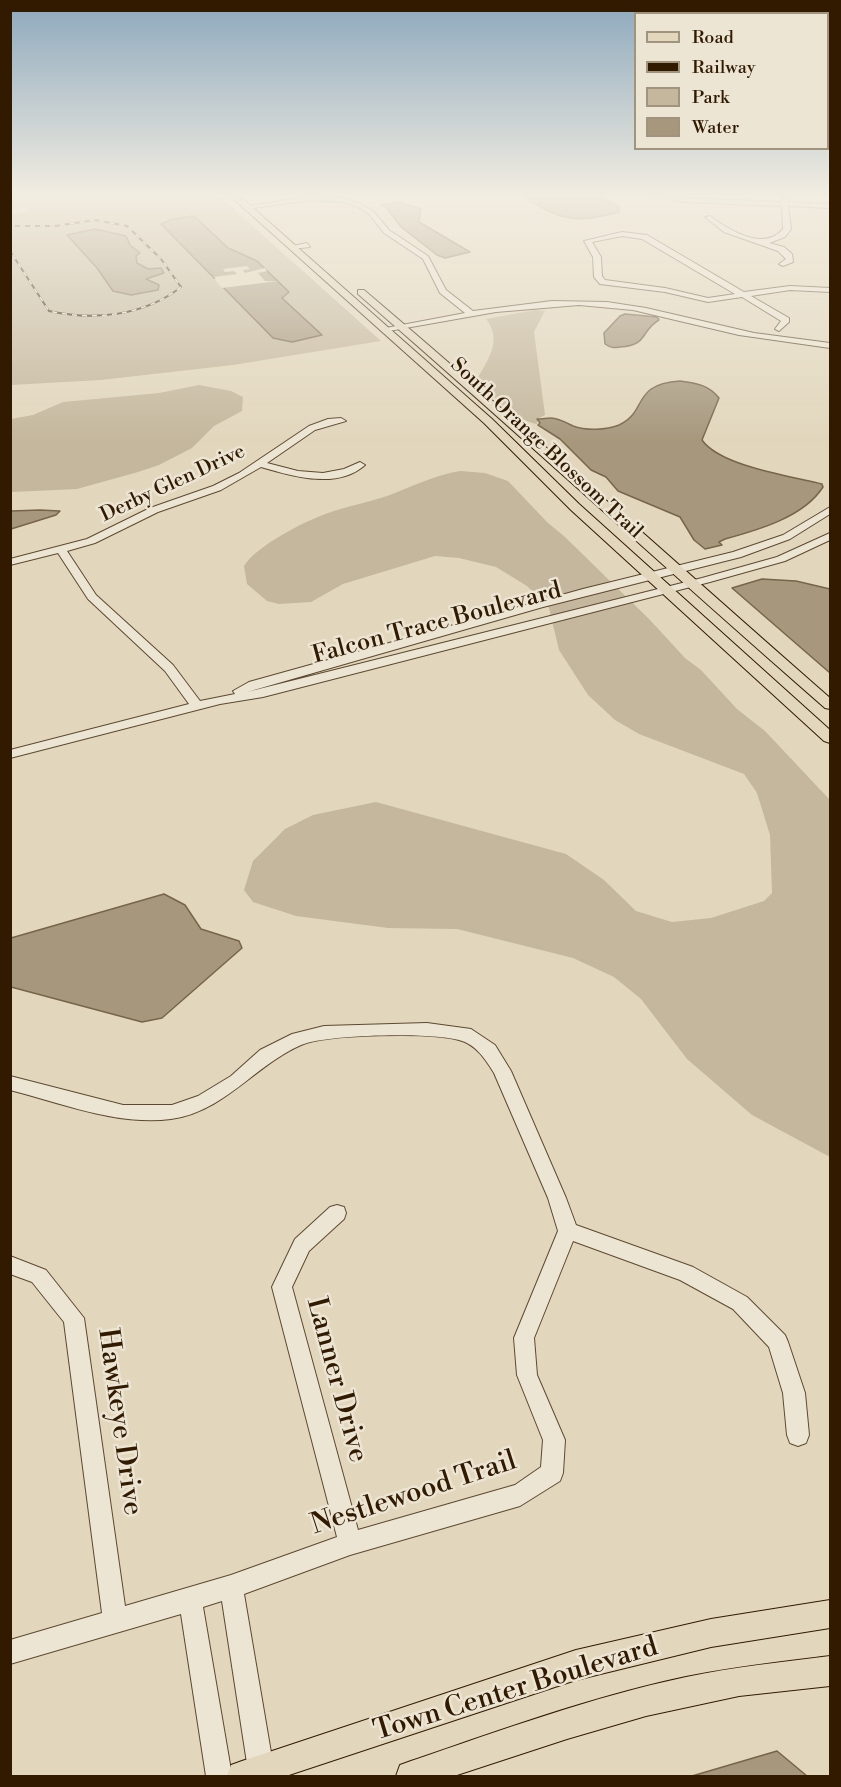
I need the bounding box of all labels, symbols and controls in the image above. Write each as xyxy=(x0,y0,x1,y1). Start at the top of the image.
legend xyxy=(634,12,829,150)
text: Road xyxy=(692,26,734,49)
text: Railway xyxy=(692,56,755,79)
text: Park xyxy=(692,86,729,109)
text: Water xyxy=(692,116,739,139)
street label: South Orange Blossom Trail xyxy=(445,354,647,544)
street label: Derby Glen Drive xyxy=(97,440,249,528)
street label: Falcon Trace Boulevard xyxy=(309,577,565,671)
street label: Lanner Drive xyxy=(298,1294,374,1466)
street label: Hawkeye Drive xyxy=(89,1326,149,1518)
street label: Nestlewood Trail xyxy=(307,1445,521,1543)
street label: Town Center Boulevard xyxy=(370,1631,662,1749)

